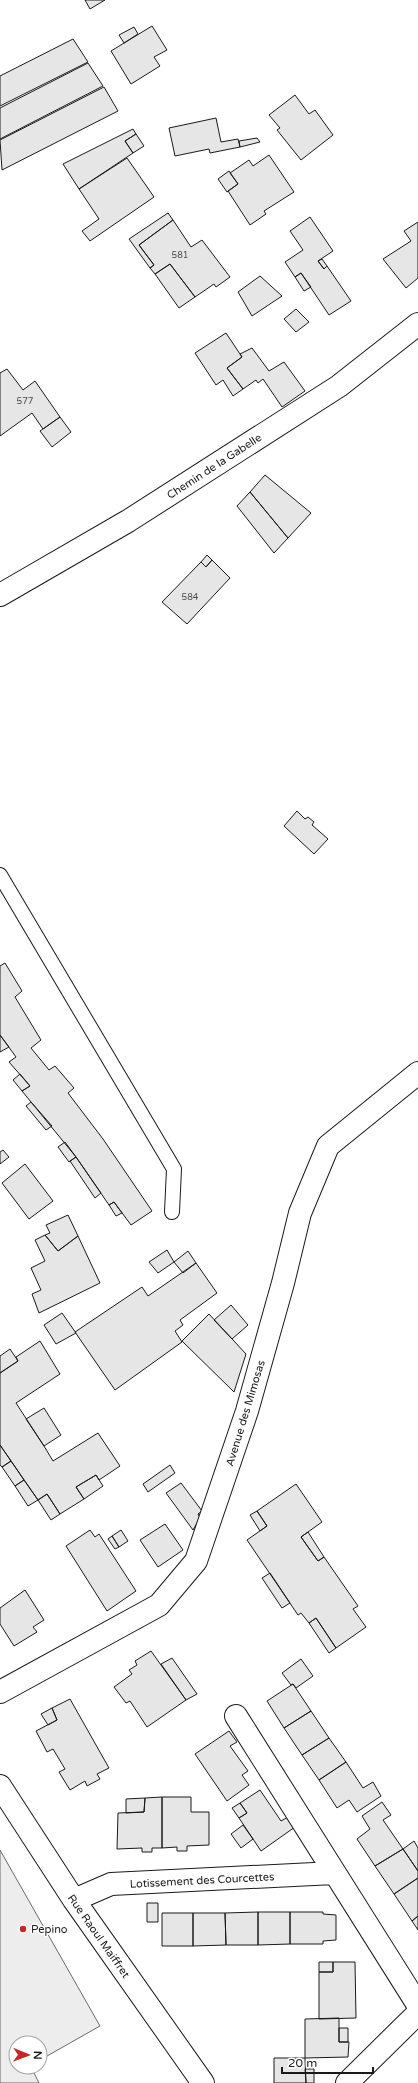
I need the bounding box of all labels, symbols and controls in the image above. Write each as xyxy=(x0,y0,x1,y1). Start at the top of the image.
house number: 581 xyxy=(172,250,188,261)
house number: 577 xyxy=(17,396,34,407)
street label: Chemin de la Gabelle xyxy=(165,431,264,502)
house number: 584 xyxy=(182,592,199,603)
street label: Avenue des Mimosas xyxy=(223,1358,268,1468)
street label: Lotissement des Courcettes xyxy=(129,1870,275,1891)
street label: Rue Raoul Maiffret xyxy=(65,1892,132,1981)
place label: Pepino xyxy=(31,1923,68,1936)
marker: Pepino xyxy=(18,1924,28,1934)
north arrow xyxy=(8,2035,48,2075)
scale bar xyxy=(282,2049,373,2075)
text: N xyxy=(31,2051,44,2060)
text: 20 m xyxy=(288,2056,317,2070)

